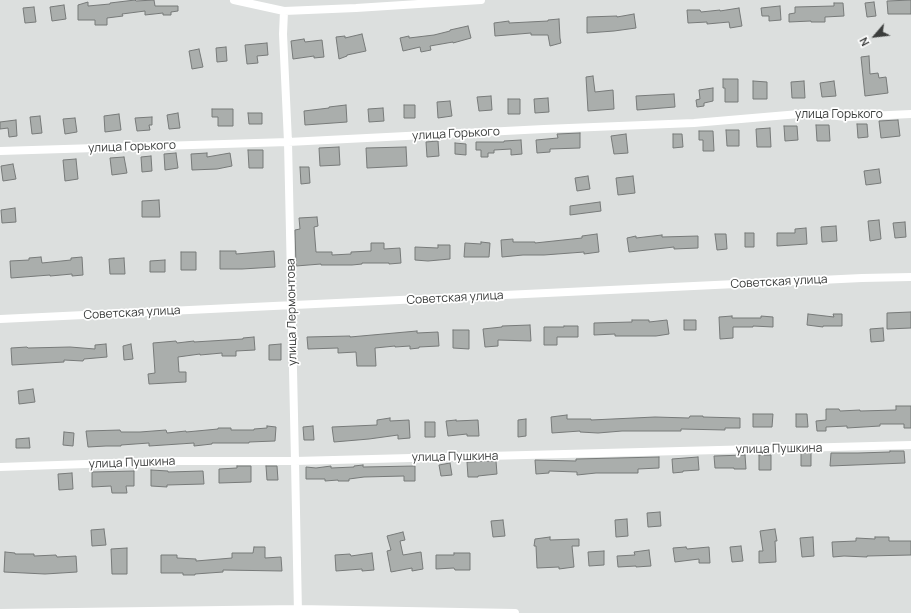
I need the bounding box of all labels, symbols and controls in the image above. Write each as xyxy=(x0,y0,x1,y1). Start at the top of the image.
north arrow xyxy=(855,16,895,56)
text: N xyxy=(855,35,872,49)
street label: улица Горького xyxy=(795,108,883,122)
street label: улица Горького xyxy=(412,125,500,143)
street label: улица Горького xyxy=(88,138,176,156)
street label: улица Лермонтова xyxy=(284,258,300,366)
street label: Советская улица xyxy=(730,272,828,292)
street label: Советская улица xyxy=(406,288,504,308)
street label: Советская улица xyxy=(83,303,181,323)
street label: улица Пушкина xyxy=(736,441,822,457)
street label: улица Пушкина xyxy=(412,449,498,465)
street label: улица Пушкина xyxy=(88,454,176,472)

